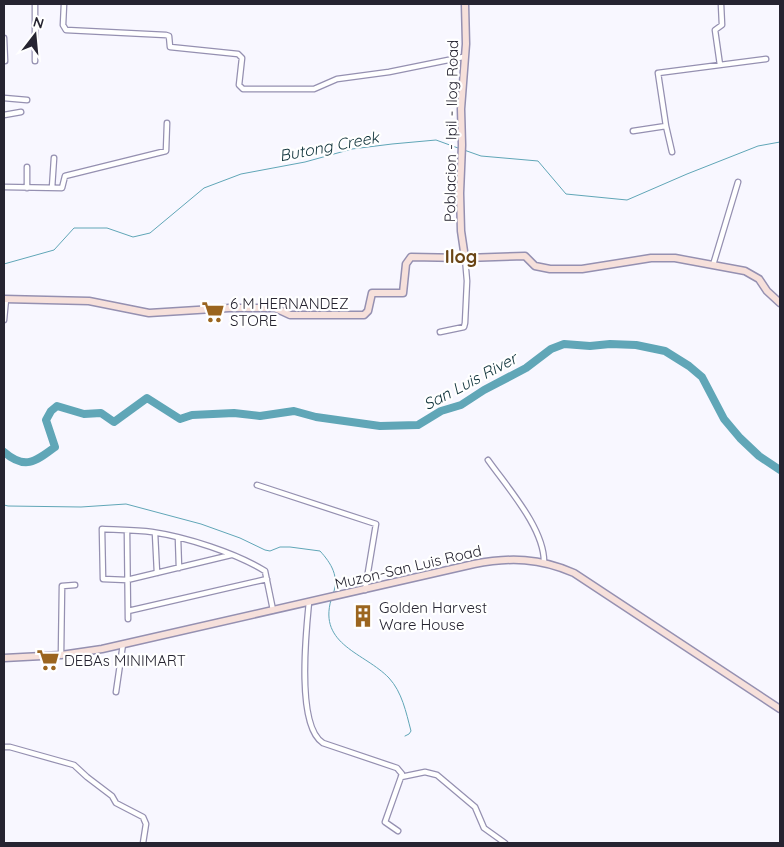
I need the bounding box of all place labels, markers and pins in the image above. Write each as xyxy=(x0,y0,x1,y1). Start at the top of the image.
place label: 6 M HERNANDEZ STORE xyxy=(230,294,349,330)
supermarket icon: 6 M HERNANDEZ STORE xyxy=(200,299,226,325)
place label: Golden Harvest Ware House xyxy=(379,598,487,634)
building icon: Golden Harvest Ware House xyxy=(350,603,376,629)
supermarket icon: DEBAs MINIMART xyxy=(35,647,61,673)
place label: DEBAs MINIMART xyxy=(64,651,186,670)

